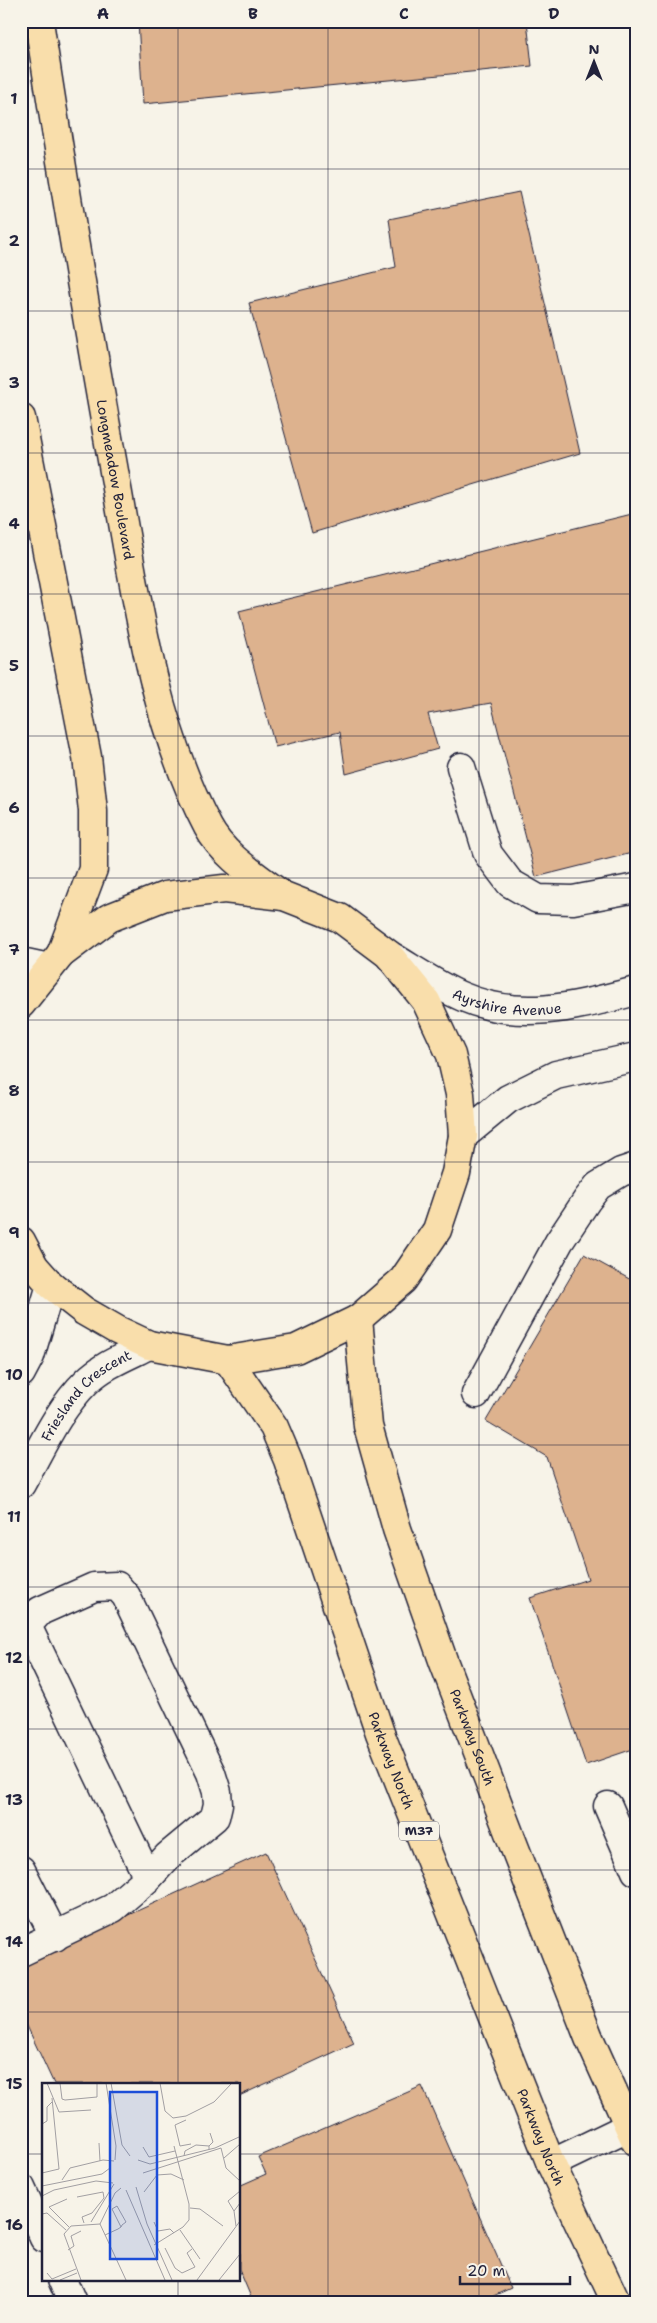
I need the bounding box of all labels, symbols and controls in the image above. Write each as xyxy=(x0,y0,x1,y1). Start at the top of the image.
text: A xyxy=(97,3,109,24)
text: B xyxy=(248,3,258,24)
text: C xyxy=(399,3,409,24)
text: D xyxy=(548,3,560,24)
north arrow xyxy=(570,38,620,88)
text: N xyxy=(588,40,600,58)
text: 1 xyxy=(10,88,18,109)
text: 2 xyxy=(8,230,20,251)
text: 3 xyxy=(8,372,20,393)
street label: Longmeadow Boulevard xyxy=(92,398,138,561)
text: 4 xyxy=(8,513,20,534)
text: 5 xyxy=(9,655,19,676)
text: 6 xyxy=(8,797,20,818)
text: 7 xyxy=(8,939,20,960)
street label: Ayrshire Avenue xyxy=(450,984,563,1019)
text: 8 xyxy=(8,1080,20,1101)
text: 9 xyxy=(8,1222,20,1243)
street label: Friesland Crescent xyxy=(37,1346,134,1445)
text: 10 xyxy=(5,1364,23,1385)
text: 11 xyxy=(7,1506,21,1527)
text: 12 xyxy=(5,1647,23,1668)
street label: Parkway South xyxy=(446,1686,499,1788)
street label: Parkway North xyxy=(365,1710,418,1812)
text: 13 xyxy=(5,1789,23,1810)
road number: M37 xyxy=(399,1822,439,1840)
text: 14 xyxy=(5,1931,23,1952)
text: 15 xyxy=(5,2073,23,2094)
inset map xyxy=(42,2083,240,2280)
street label: Parkway North xyxy=(513,2086,569,2188)
text: 16 xyxy=(5,2214,23,2235)
scale bar xyxy=(460,2253,570,2285)
text: 20 m xyxy=(467,2261,506,2281)

